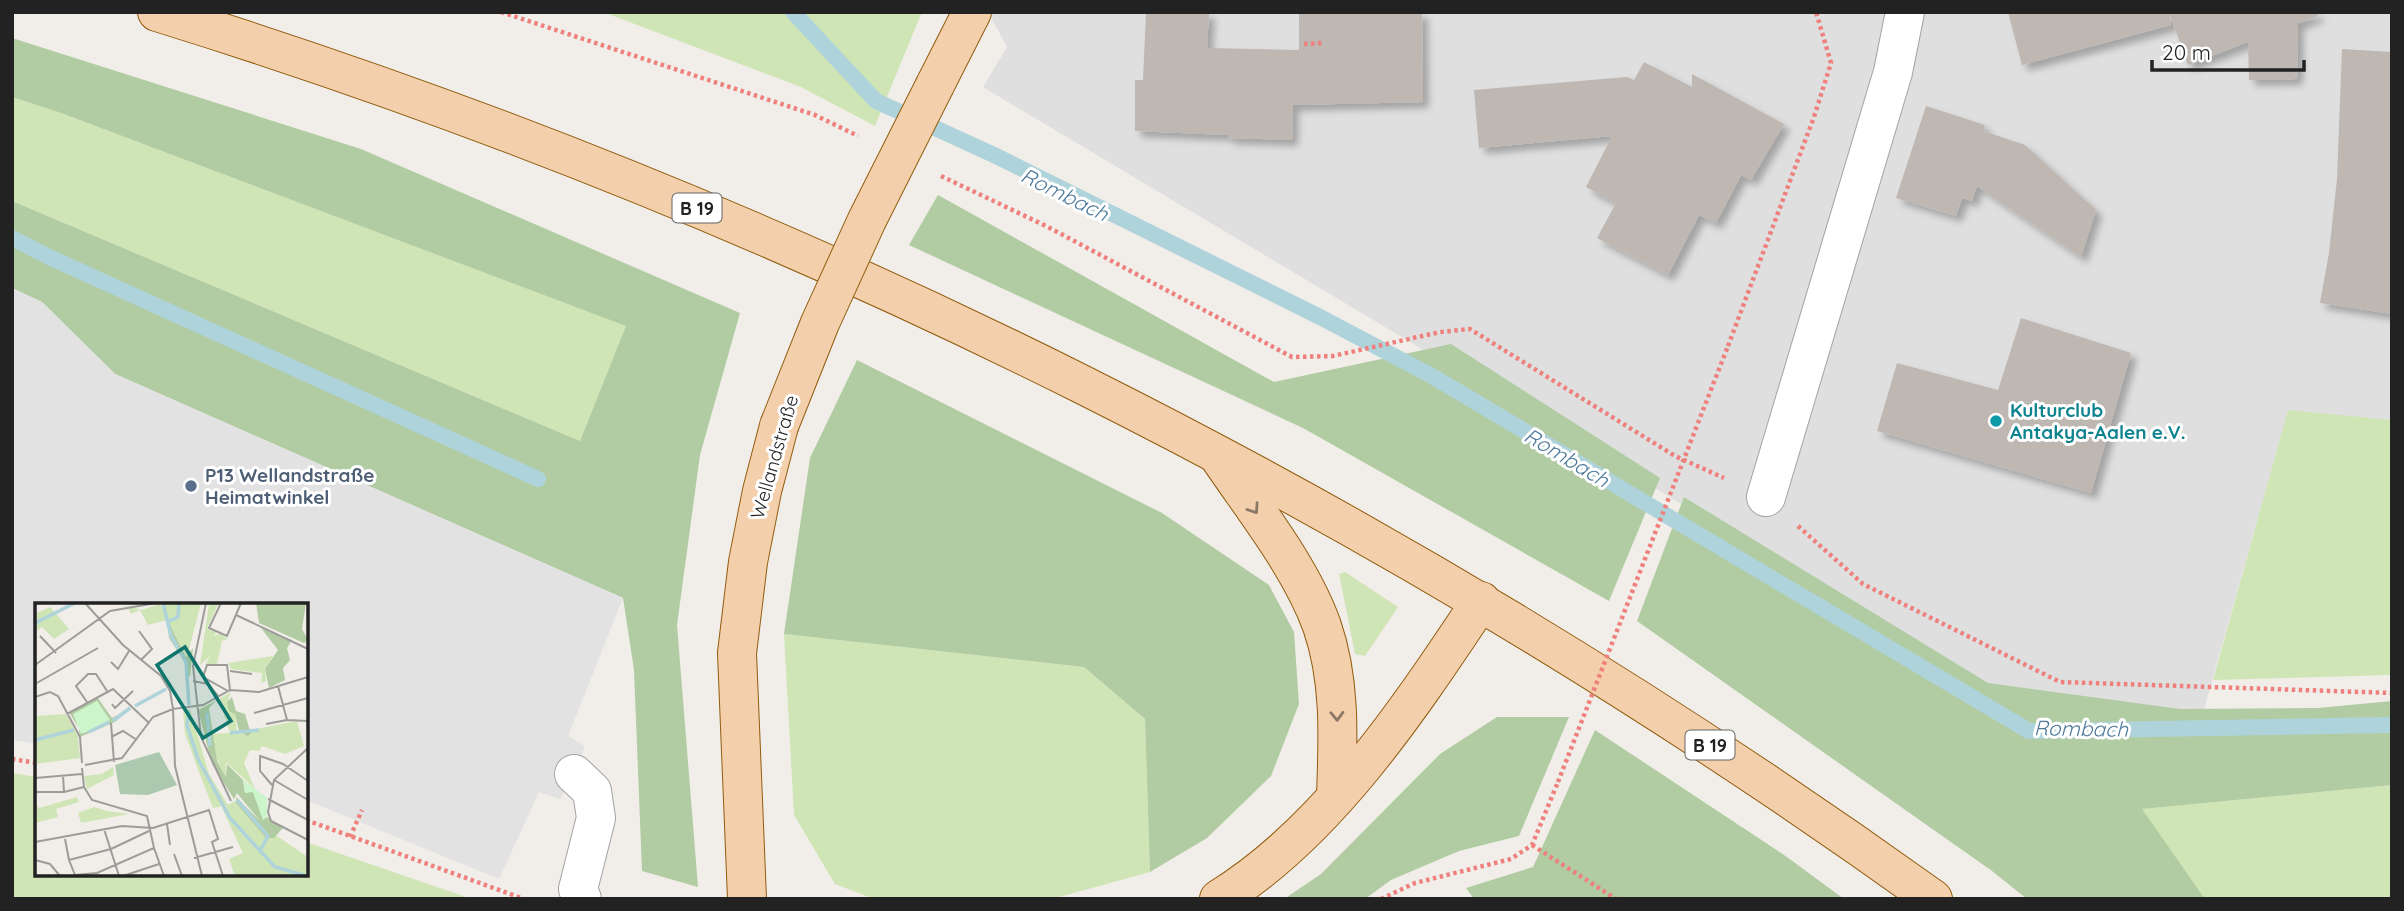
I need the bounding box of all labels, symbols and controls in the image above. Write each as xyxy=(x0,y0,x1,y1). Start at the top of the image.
scale bar xyxy=(2152,28,2304,72)
text: 20 m xyxy=(2162,39,2211,65)
water label: Rombach xyxy=(1017,162,1114,227)
road number: B 19 xyxy=(672,194,722,223)
street label: Wellandstraße xyxy=(745,392,803,522)
place label: Kulturclub Antakya-Aalen e.V. xyxy=(2010,398,2185,444)
marker: Kulturclub Antakya-Aalen e.V. xyxy=(1988,413,2004,429)
water label: Rombach xyxy=(1520,422,1615,493)
place label: P13 Wellandstraße Heimatwinkel xyxy=(205,463,374,509)
marker: P13 Wellandstraße Heimatwinkel xyxy=(183,478,199,494)
one-way arrow xyxy=(1246,501,1258,514)
inset map xyxy=(35,603,308,876)
one-way arrow xyxy=(1330,711,1345,722)
water label: Rombach xyxy=(2034,714,2129,742)
road number: B 19 xyxy=(1686,730,1734,760)

